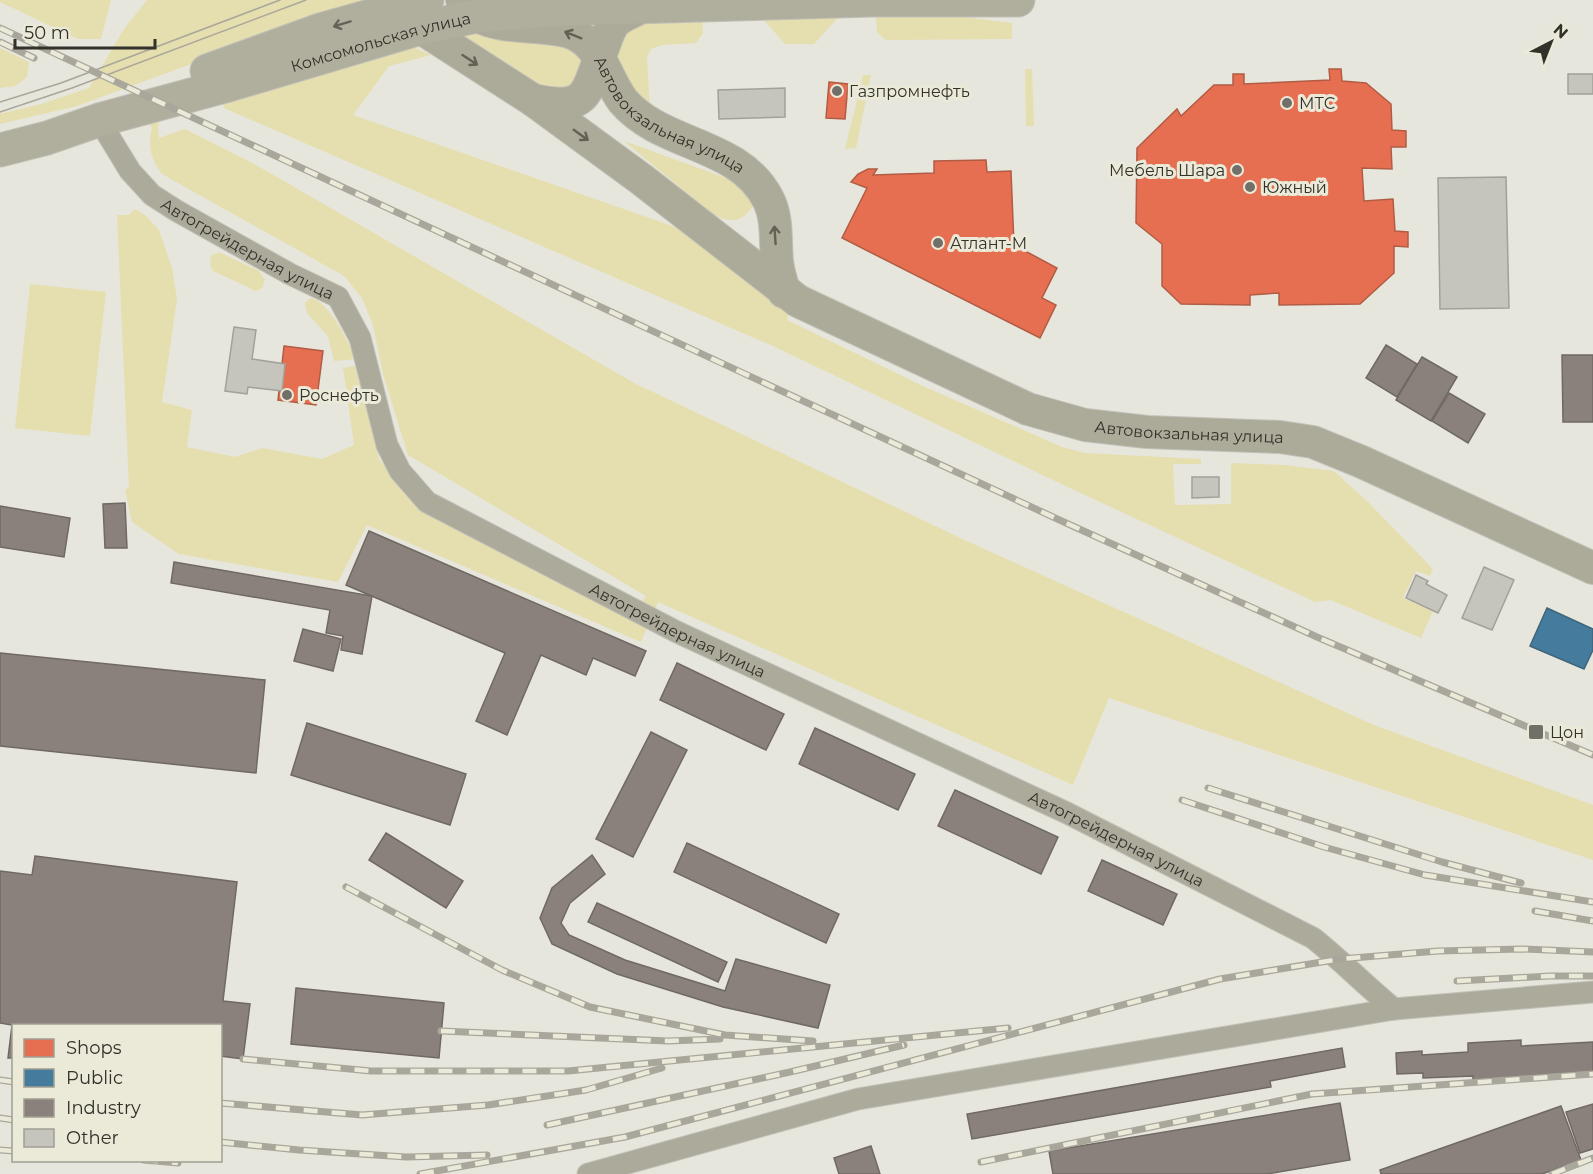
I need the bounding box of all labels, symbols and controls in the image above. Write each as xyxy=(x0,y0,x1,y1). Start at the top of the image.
street label: Комсомольская улица xyxy=(288,8,472,76)
scale bar xyxy=(15,12,154,50)
north arrow xyxy=(1521,12,1581,72)
one-way arrow xyxy=(332,19,351,30)
text: N xyxy=(1550,20,1572,43)
text: 50 m xyxy=(24,22,70,44)
one-way arrow xyxy=(565,29,583,40)
street label: Автовокзальная улица xyxy=(590,52,748,177)
one-way arrow xyxy=(462,54,478,66)
place label: Газпромнефть xyxy=(849,82,970,101)
marker: Газпромнефть xyxy=(830,84,844,98)
place label: МТС xyxy=(1299,94,1335,113)
marker: МТС xyxy=(1280,96,1294,110)
one-way arrow xyxy=(572,128,588,141)
place label: Мебель Шара xyxy=(1109,161,1225,180)
marker: Мебель Шара xyxy=(1230,163,1244,177)
place label: Южный xyxy=(1262,178,1327,197)
marker: Южный xyxy=(1243,180,1257,194)
street label: Автогрейдерная улица xyxy=(158,194,337,303)
one-way arrow xyxy=(770,225,781,245)
place label: Атлант-М xyxy=(950,234,1027,253)
marker: Атлант-М xyxy=(931,236,945,250)
place label: Роснефть xyxy=(299,386,379,405)
marker: Роснефть xyxy=(280,388,294,402)
street label: Автовокзальная улица xyxy=(1094,417,1284,447)
street label: Автогрейдерная улица xyxy=(586,579,769,681)
marker: Цон xyxy=(1527,723,1545,741)
place label: Цон xyxy=(1550,723,1584,742)
street label: Автогрейдерная улица xyxy=(1026,787,1207,891)
legend xyxy=(12,1024,222,1162)
text: Shops xyxy=(66,1037,122,1059)
text: Public xyxy=(66,1067,123,1089)
text: Industry xyxy=(66,1097,141,1119)
text: Other xyxy=(66,1127,119,1149)

